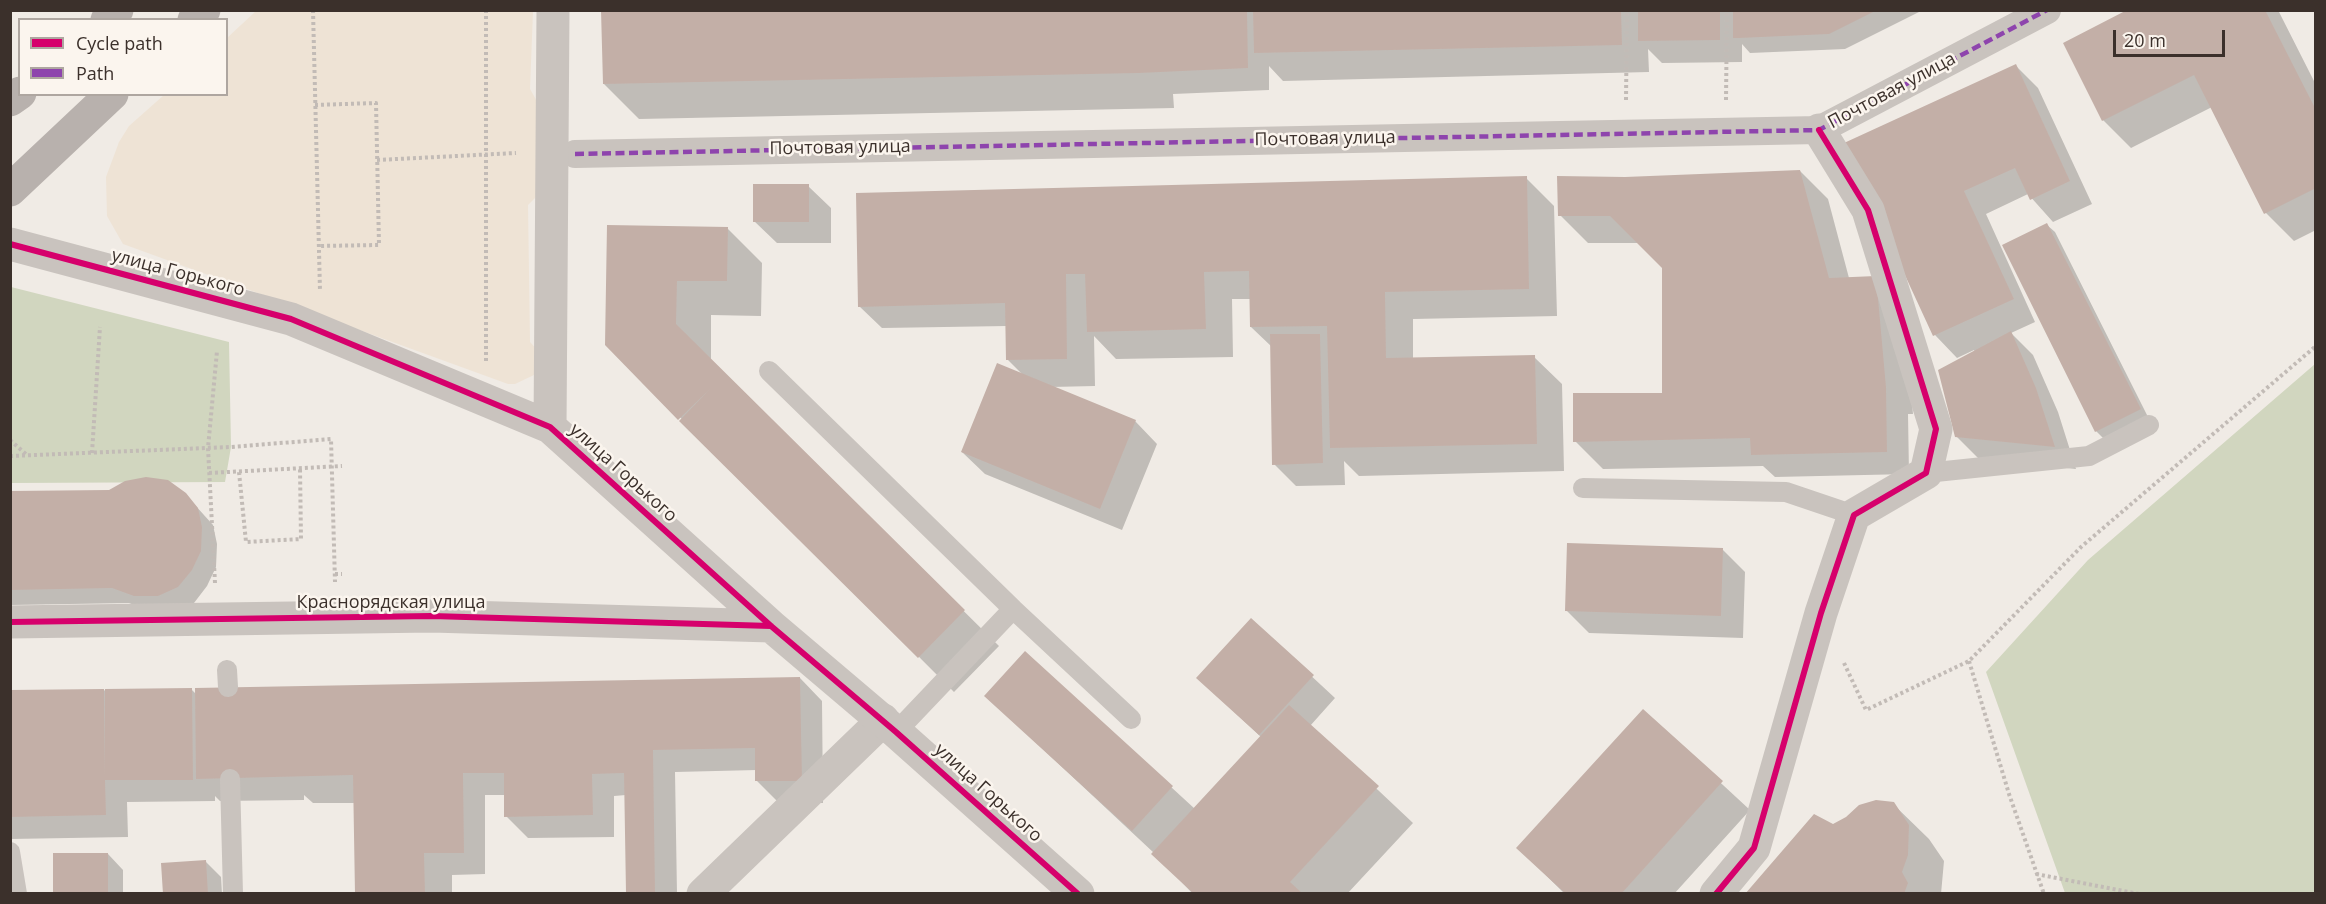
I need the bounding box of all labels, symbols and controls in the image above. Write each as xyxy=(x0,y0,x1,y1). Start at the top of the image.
legend xyxy=(18,18,228,96)
scale bar xyxy=(2116,18,2228,56)
text: 20 m xyxy=(2124,28,2166,52)
text: Cycle path xyxy=(76,31,163,55)
street label: Почтовая улица xyxy=(1825,48,1959,134)
text: Path xyxy=(76,61,114,85)
street label: Почтовая улица xyxy=(1254,127,1396,151)
street label: Почтовая улица xyxy=(769,136,911,160)
street label: улица Горького xyxy=(109,245,247,301)
street label: улица Горького xyxy=(565,419,681,527)
street label: Краснорядская улица xyxy=(297,592,485,614)
street label: улица Горького xyxy=(930,739,1046,847)

